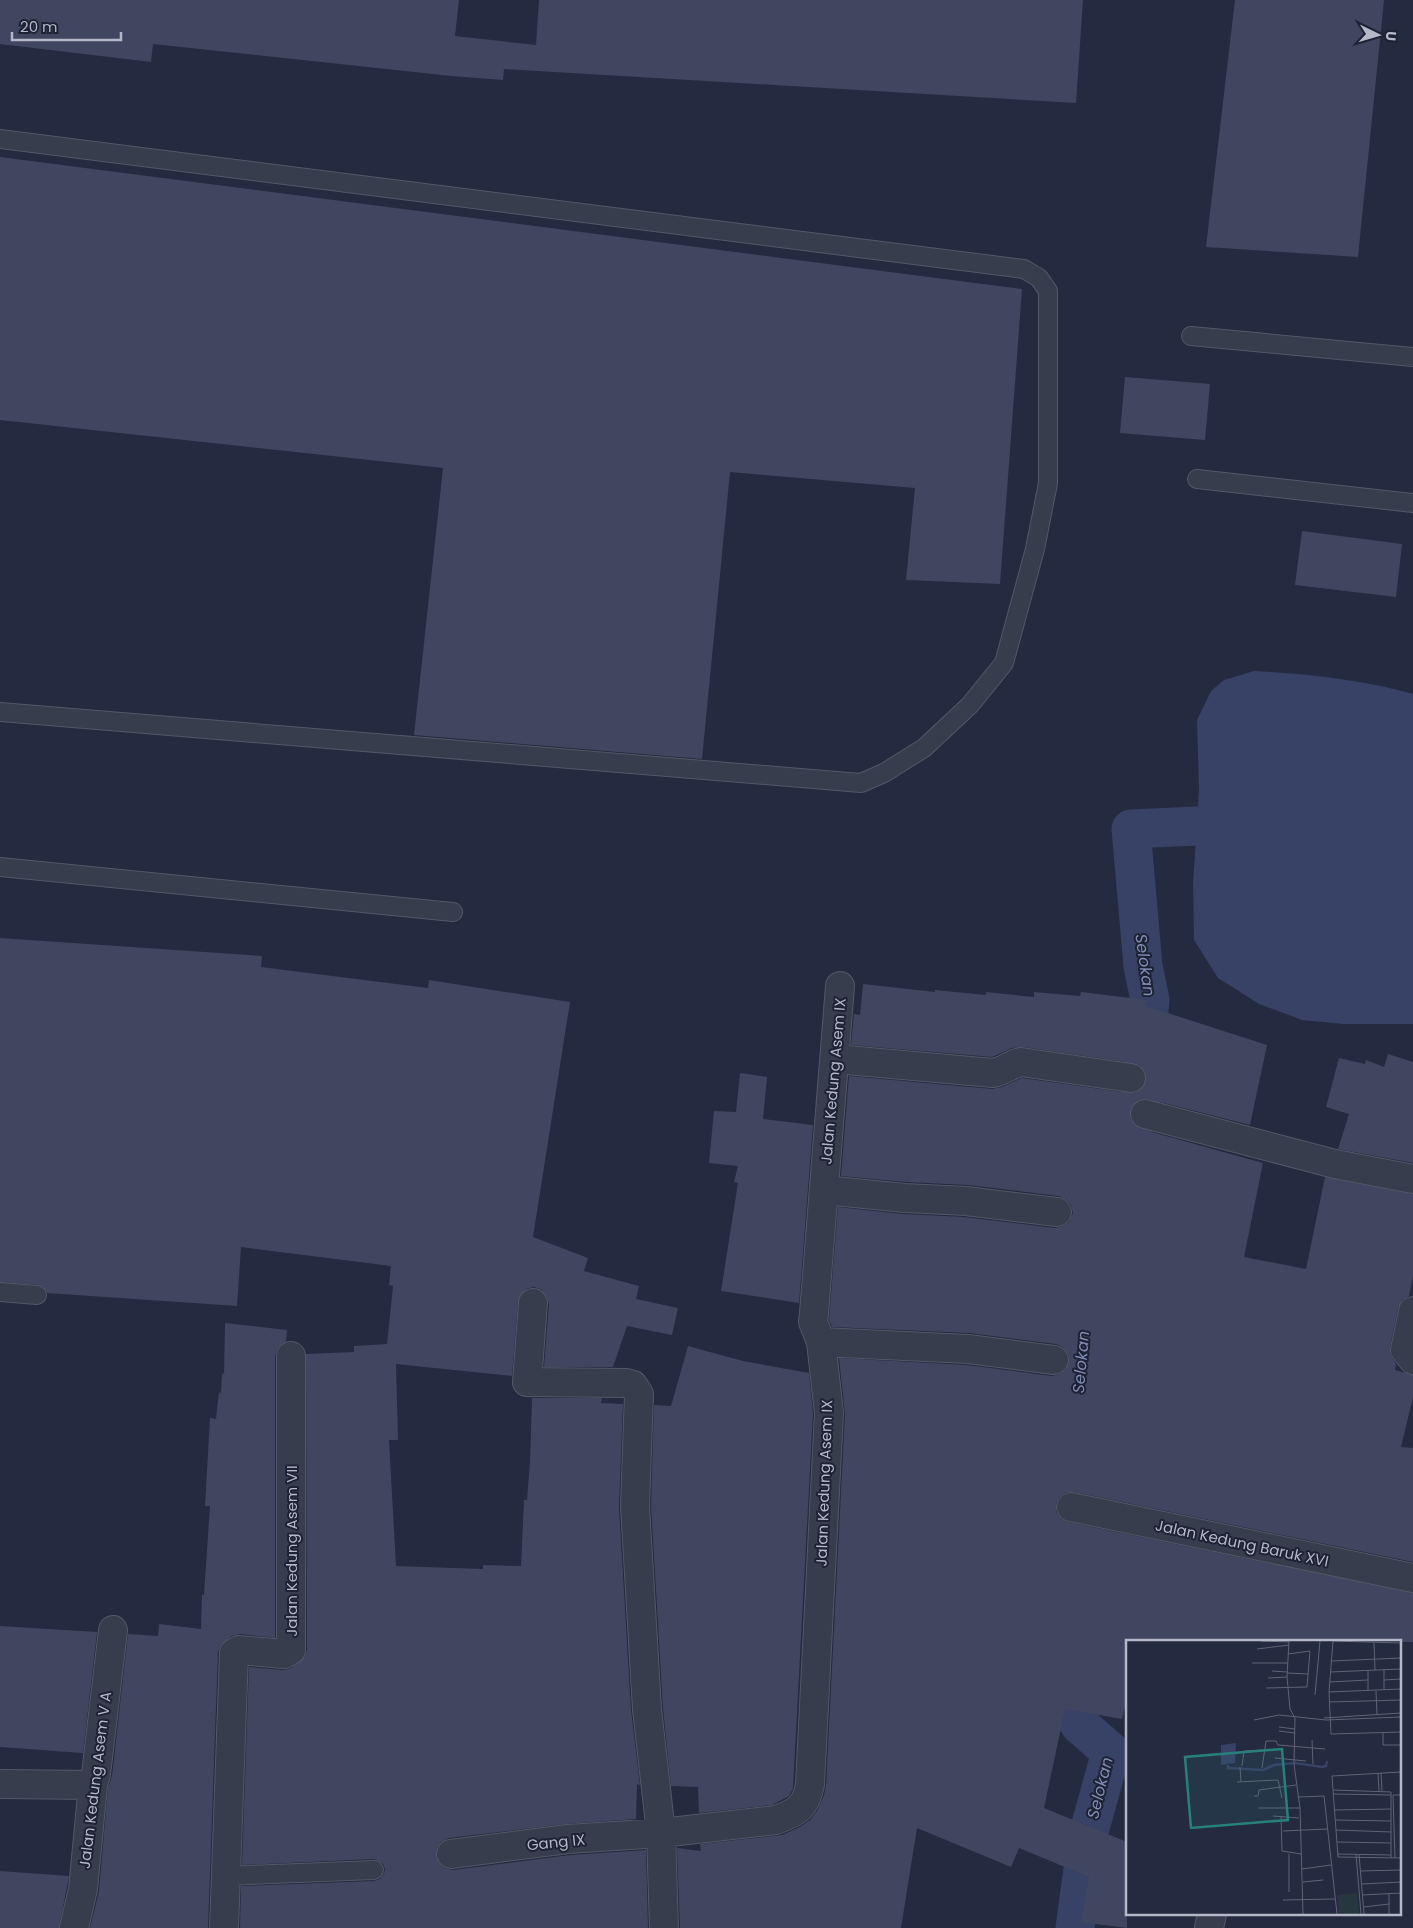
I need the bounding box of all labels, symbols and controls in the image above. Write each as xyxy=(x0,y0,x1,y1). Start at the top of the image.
scale bar xyxy=(12,10,121,42)
north arrow xyxy=(1353,10,1403,60)
text: 20 m xyxy=(20,16,58,37)
text: U xyxy=(1381,30,1401,42)
water label: Selokan xyxy=(1129,932,1161,998)
street label: Jalan Kedung Asem IX xyxy=(815,997,851,1165)
water label: Selokan xyxy=(1067,1330,1095,1394)
street label: Jalan Kedung Asem IX xyxy=(811,1399,837,1567)
street label: Jalan Kedung Asem VII xyxy=(281,1465,302,1637)
street label: Jalan Kedung Baruk XVI xyxy=(1153,1514,1331,1572)
inset map xyxy=(1126,1640,1400,1916)
street label: Jalan Kedung Asem V A xyxy=(74,1690,116,1870)
water label: Selokan xyxy=(1081,1755,1119,1821)
street label: Gang IX xyxy=(526,1828,586,1856)

